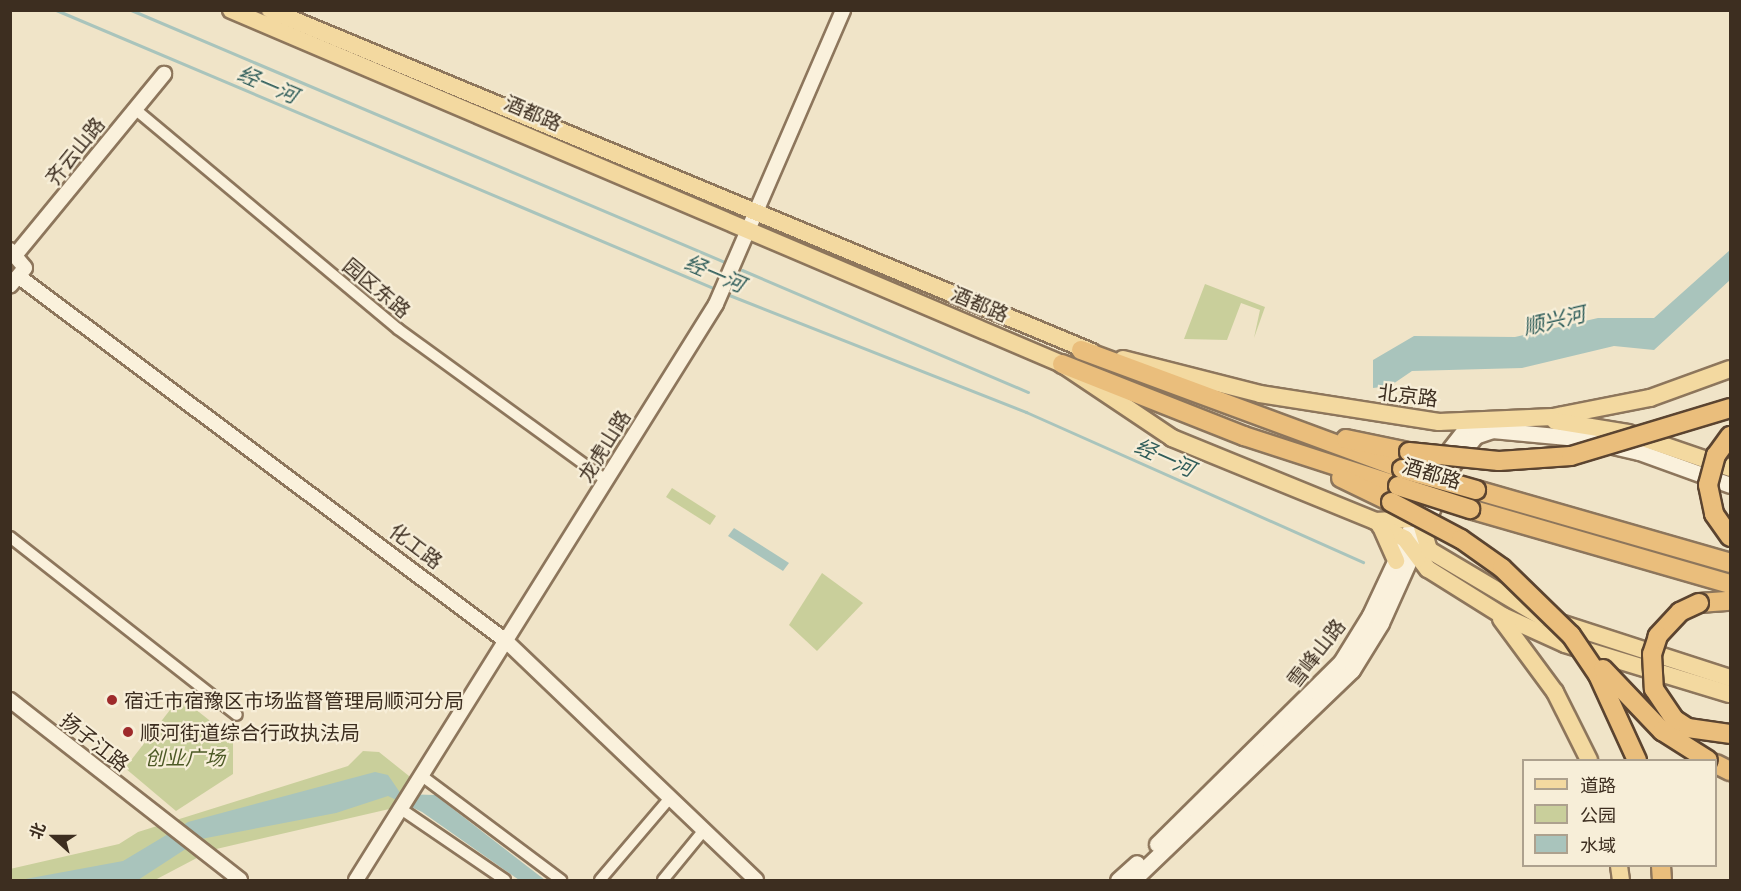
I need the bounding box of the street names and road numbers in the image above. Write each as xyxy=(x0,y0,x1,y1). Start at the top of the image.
street label: 酒都路 xyxy=(501,90,565,136)
street label: 齐云山路 xyxy=(41,112,109,190)
street label: 园区东路 xyxy=(339,253,415,323)
street label: 酒都路 xyxy=(948,281,1012,327)
street label: 北京路 xyxy=(1377,379,1439,411)
street label: 龙虎山路 xyxy=(573,406,635,486)
street label: 酒都路 xyxy=(1400,453,1464,493)
street label: 化工路 xyxy=(385,518,447,574)
street label: 雪峰山路 xyxy=(1282,614,1350,692)
street label: 扬子江路 xyxy=(56,708,134,776)

